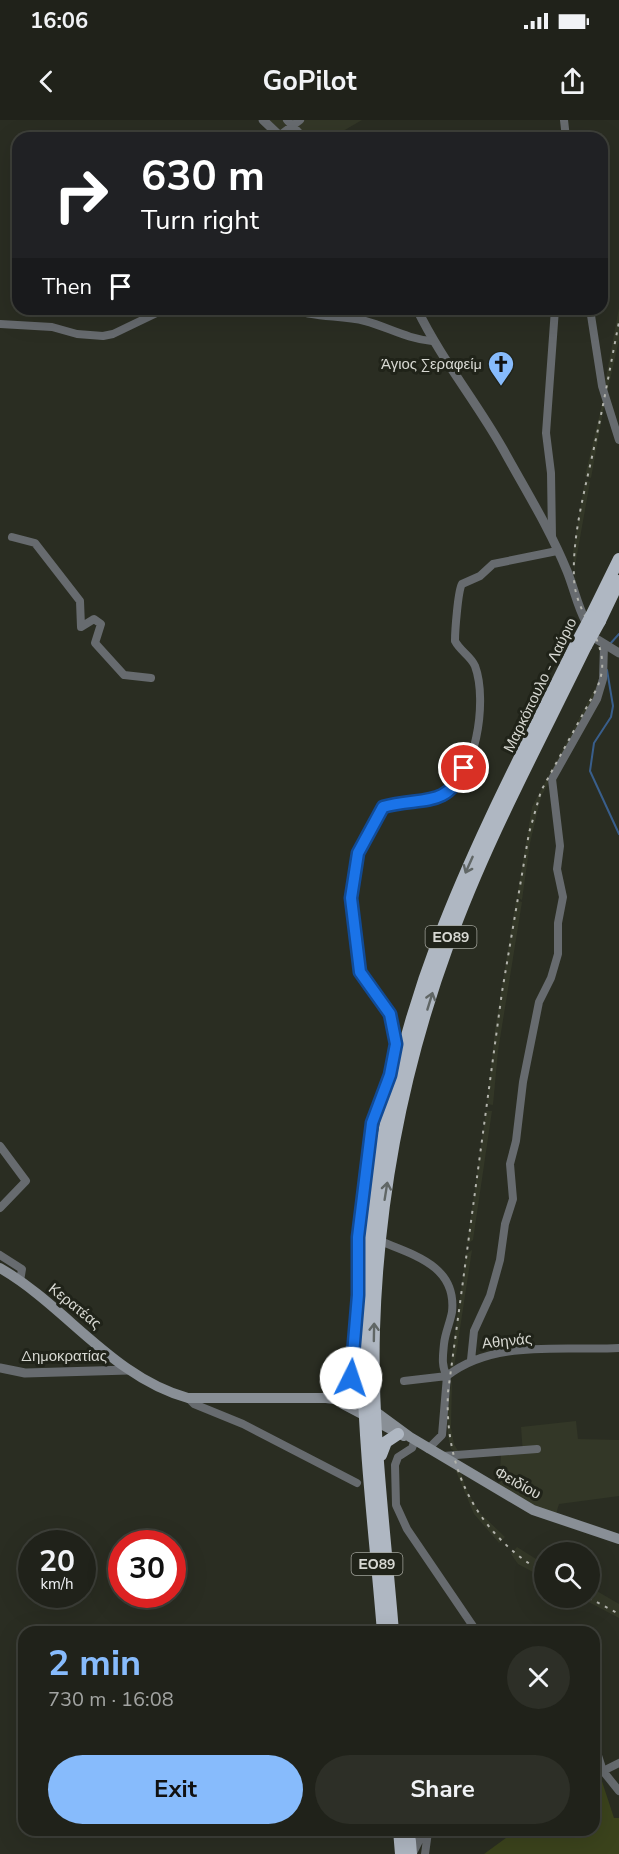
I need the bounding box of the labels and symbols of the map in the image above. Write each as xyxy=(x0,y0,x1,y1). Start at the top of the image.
church icon: Άγιος Σεραφείμ xyxy=(486,349,516,387)
place label: Άγιος Σεραφείμ xyxy=(381,354,482,374)
street label: Μαρκόπουλο - Λαύριο xyxy=(499,614,581,756)
pin xyxy=(438,742,489,793)
one-way arrow xyxy=(463,856,474,874)
road number: ΕΟ89 xyxy=(426,926,476,948)
one-way arrow xyxy=(425,992,436,1011)
one-way arrow xyxy=(380,1182,391,1202)
street label: Κερατέας xyxy=(44,1279,106,1333)
one-way arrow xyxy=(368,1323,380,1343)
street label: Αθηνάς xyxy=(481,1328,533,1354)
street label: Δημοκρατίας xyxy=(21,1346,107,1366)
position arrow xyxy=(319,1346,383,1410)
street label: Φειδίου xyxy=(491,1462,545,1504)
speed limit sign: 30 xyxy=(108,1530,186,1608)
road number: ΕΟ89 xyxy=(352,1553,403,1575)

